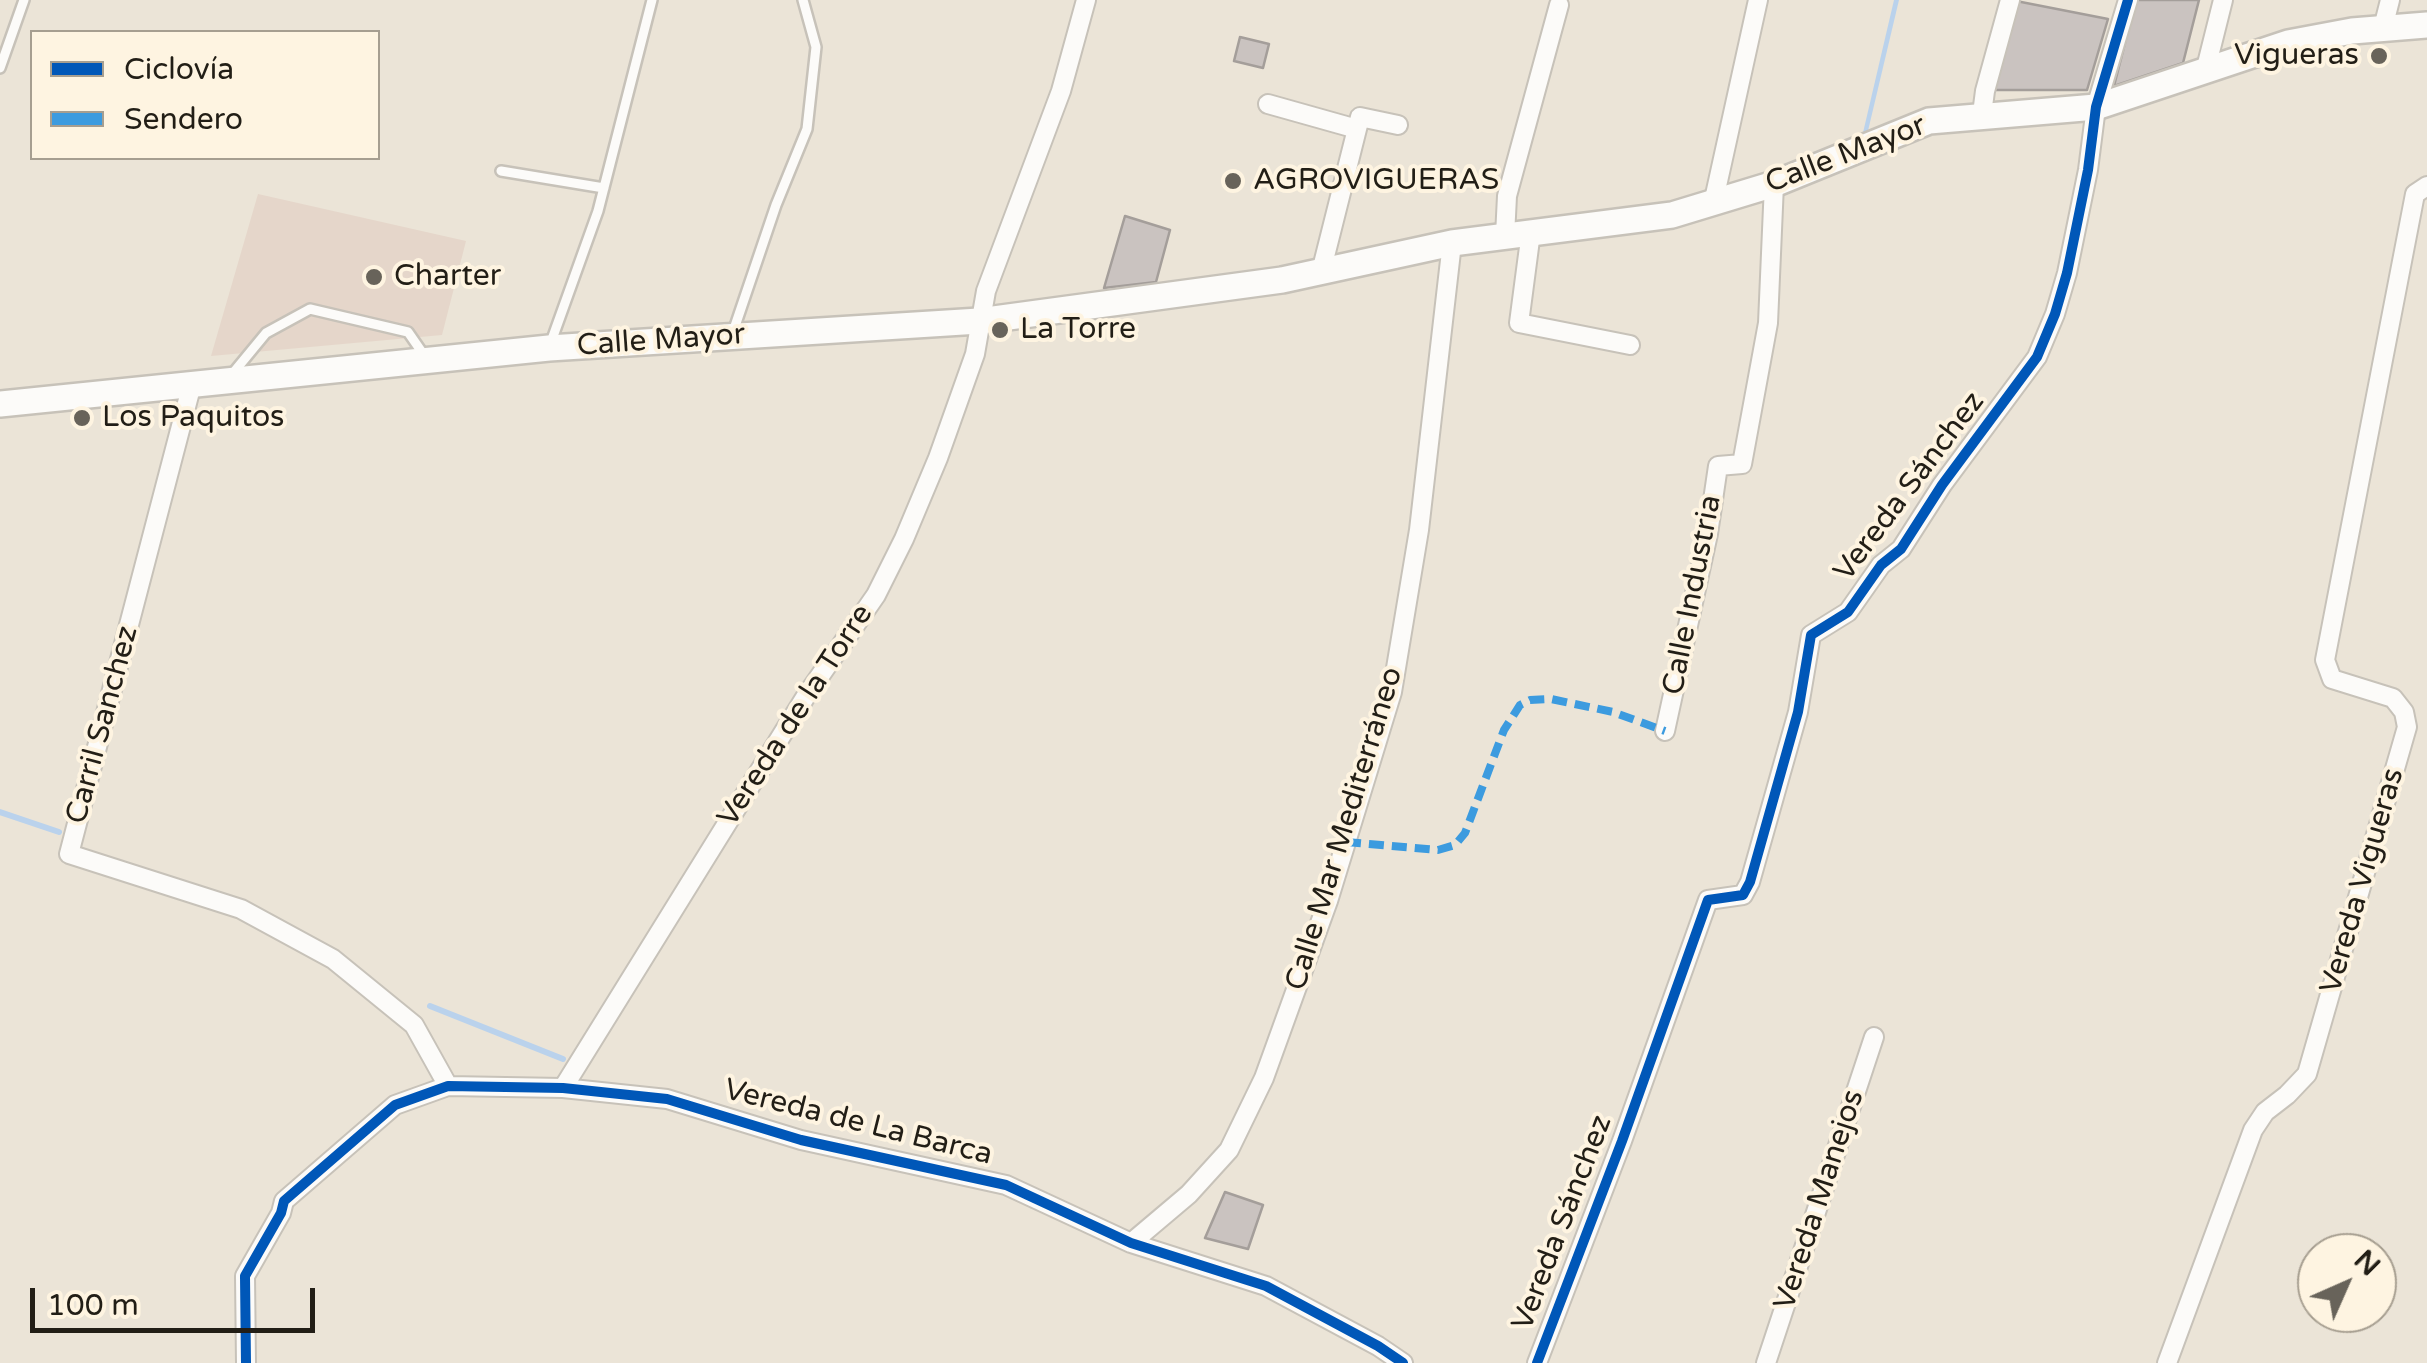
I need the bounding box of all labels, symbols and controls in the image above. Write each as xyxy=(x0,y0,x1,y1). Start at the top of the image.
legend xyxy=(30,30,380,160)
place label: Vigueras xyxy=(2234,38,2359,74)
marker: Vigueras xyxy=(2368,45,2390,67)
text: Ciclovía xyxy=(124,51,234,88)
text: Sendero xyxy=(124,101,243,138)
street label: Calle Mayor xyxy=(1761,108,1931,202)
place label: AGROVIGUERAS xyxy=(1253,163,1499,199)
marker: AGROVIGUERAS xyxy=(1222,170,1244,192)
place label: Charter xyxy=(394,259,501,295)
marker: Charter xyxy=(363,266,385,288)
place label: La Torre xyxy=(1020,312,1136,348)
street label: Calle Mayor xyxy=(576,317,746,365)
marker: La Torre xyxy=(989,319,1011,341)
street label: Vereda Sánchez xyxy=(1827,385,1993,589)
place label: Los Paquitos xyxy=(102,400,285,436)
marker: Los Paquitos xyxy=(71,407,93,429)
street label: Calle Industria xyxy=(1656,492,1730,698)
street label: Vereda de la Torre xyxy=(711,598,881,834)
street label: Carril Sanchez xyxy=(59,622,147,828)
street label: Calle Mar Mediterráneo xyxy=(1279,663,1411,995)
street label: Vereda Vigueras xyxy=(2314,764,2412,998)
street label: Vereda de La Barca xyxy=(720,1072,996,1174)
street label: Vereda Manejos xyxy=(1767,1085,1873,1315)
street label: Vereda Sánchez xyxy=(1505,1110,1621,1336)
north arrow xyxy=(2297,1233,2397,1333)
text: N xyxy=(2347,1243,2387,1283)
scale bar xyxy=(35,1268,320,1330)
text: 100 m xyxy=(47,1287,139,1324)

